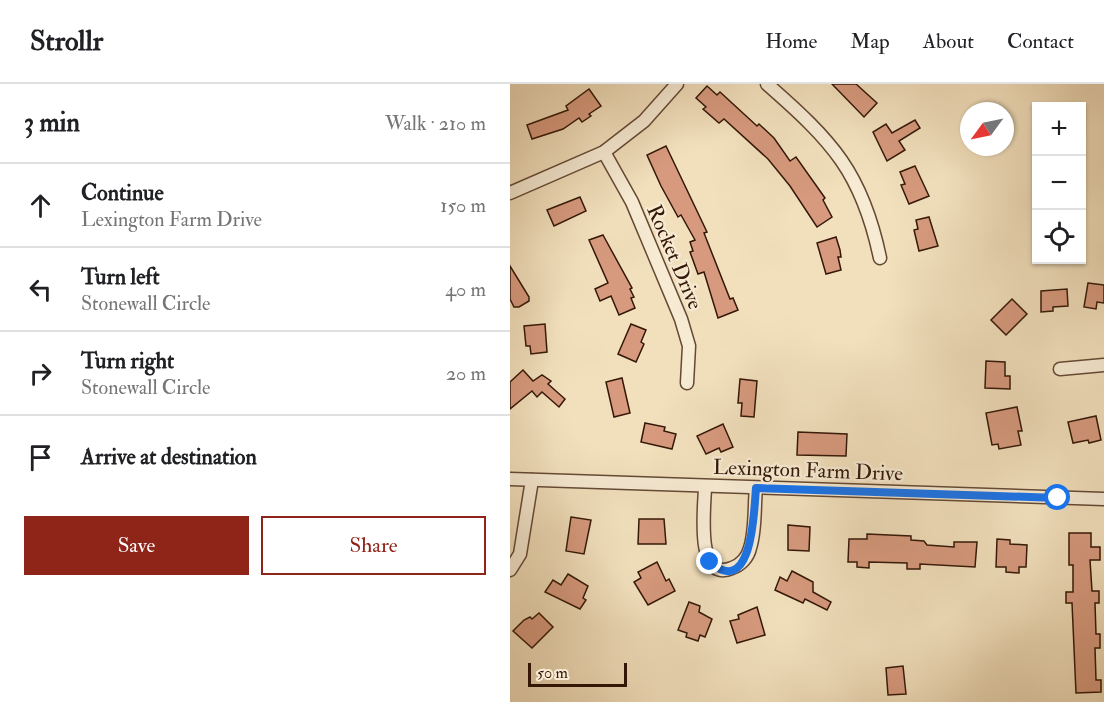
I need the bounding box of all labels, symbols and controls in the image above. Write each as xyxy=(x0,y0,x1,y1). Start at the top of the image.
text: Strollr xyxy=(30,24,103,59)
text: Home xyxy=(765,28,817,55)
text: Map xyxy=(850,28,890,55)
text: About xyxy=(923,28,974,55)
text: Contact xyxy=(1007,28,1074,55)
north arrow xyxy=(960,102,1014,156)
map controls xyxy=(1032,102,1086,264)
button: + xyxy=(1032,102,1086,156)
text: 3 min xyxy=(24,107,80,139)
text: Walk · 210 m xyxy=(385,111,486,136)
button: − xyxy=(1032,156,1086,210)
text: Continue xyxy=(81,179,164,207)
icon: ahead xyxy=(24,189,57,222)
text: 150 m xyxy=(440,193,486,218)
street label: Rocket Drive xyxy=(640,201,709,314)
text: Lexington Farm Drive xyxy=(81,207,262,232)
button: locate xyxy=(1032,210,1086,264)
text: Turn left xyxy=(81,263,160,291)
icon: left xyxy=(24,273,57,306)
text: 40 m xyxy=(445,277,486,302)
text: Stonewall Circle xyxy=(81,291,210,316)
text: Turn right xyxy=(81,347,174,375)
icon: right xyxy=(24,357,57,390)
text: 20 m xyxy=(446,361,486,386)
text: Stonewall Circle xyxy=(81,375,210,400)
icon: arrive xyxy=(24,441,57,474)
text: Arrive at destination xyxy=(81,443,257,471)
street label: Lexington Farm Drive xyxy=(713,454,904,487)
route start xyxy=(1044,484,1070,510)
button: Save xyxy=(24,516,249,575)
button: Share xyxy=(261,516,486,575)
route end xyxy=(696,548,722,574)
scale bar xyxy=(528,660,627,688)
text: 50 m xyxy=(537,663,568,683)

